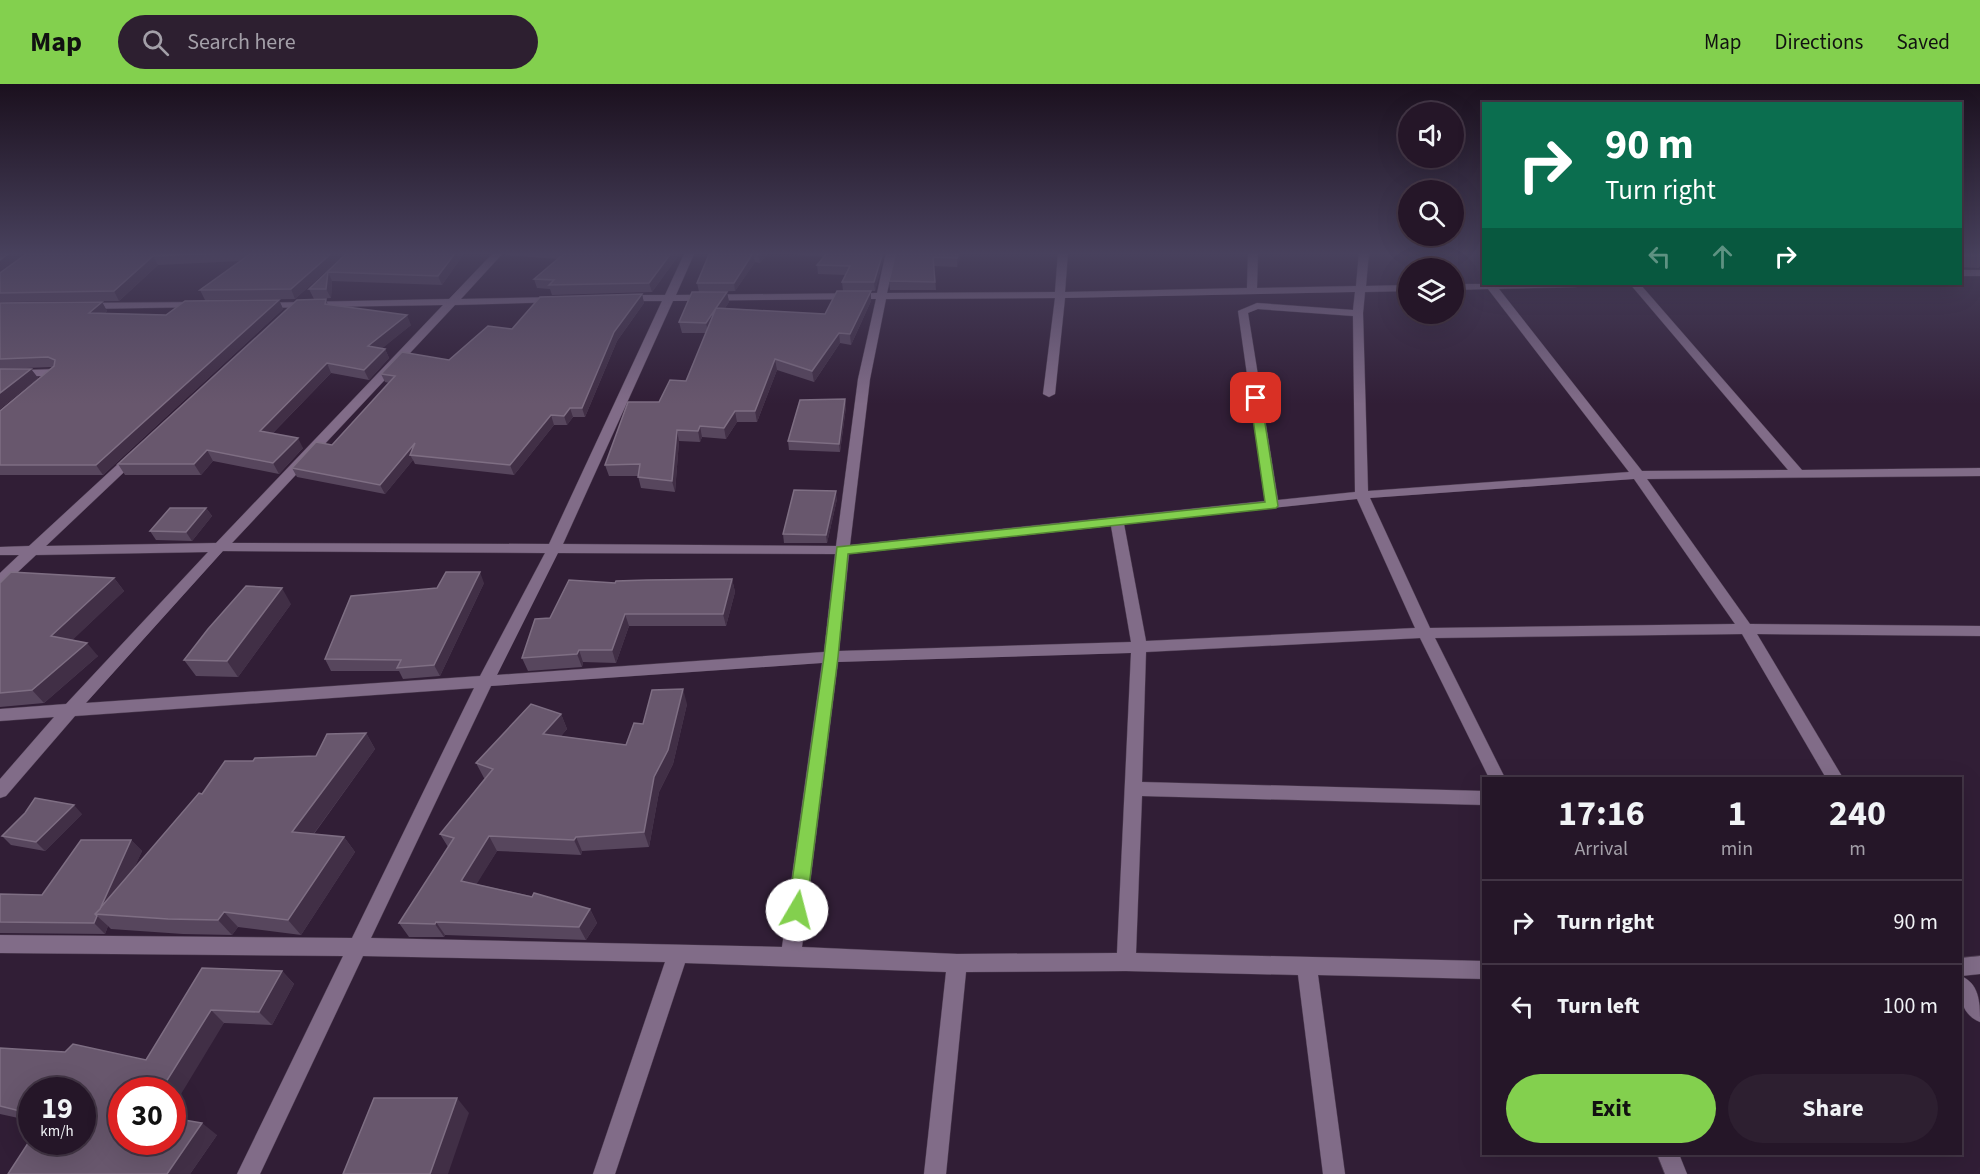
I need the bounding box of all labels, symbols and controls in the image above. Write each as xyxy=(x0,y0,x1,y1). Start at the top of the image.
search box xyxy=(118,15,538,69)
text: Map xyxy=(30,22,82,62)
icon: search xyxy=(139,26,172,59)
text: Search here xyxy=(187,26,296,58)
text: Map xyxy=(1704,27,1742,57)
text: Directions xyxy=(1775,27,1863,57)
text: Saved xyxy=(1896,27,1950,57)
map controls xyxy=(1398,102,1464,324)
button: sound xyxy=(1398,102,1464,168)
text: 90 m xyxy=(1605,115,1694,175)
icon: right xyxy=(1506,126,1584,204)
text: Turn right xyxy=(1605,171,1716,210)
button: search xyxy=(1398,180,1464,246)
icon: left xyxy=(1643,240,1676,273)
icon: ahead xyxy=(1706,240,1739,273)
icon: right xyxy=(1769,240,1802,273)
button: layers xyxy=(1398,258,1464,324)
pin xyxy=(1230,372,1281,423)
icon: arrive xyxy=(1239,381,1272,414)
text: 17:16 xyxy=(1558,788,1645,839)
text: 1 xyxy=(1727,788,1746,839)
text: 240 xyxy=(1829,788,1886,839)
text: Arrival xyxy=(1574,835,1628,863)
text: min xyxy=(1721,835,1753,863)
text: m xyxy=(1849,835,1866,863)
position arrow xyxy=(765,878,829,942)
icon: right xyxy=(1506,906,1539,939)
text: Turn right xyxy=(1557,906,1654,938)
text: 90 m xyxy=(1893,906,1938,938)
icon: left xyxy=(1506,990,1539,1023)
text: Turn left xyxy=(1557,990,1639,1022)
text: 100 m xyxy=(1883,990,1938,1022)
button: Exit xyxy=(1506,1074,1716,1143)
button: Share xyxy=(1728,1074,1938,1143)
speed limit sign: 30 xyxy=(108,1077,186,1155)
text: 19 xyxy=(41,1087,73,1130)
text: km/h xyxy=(40,1121,74,1142)

